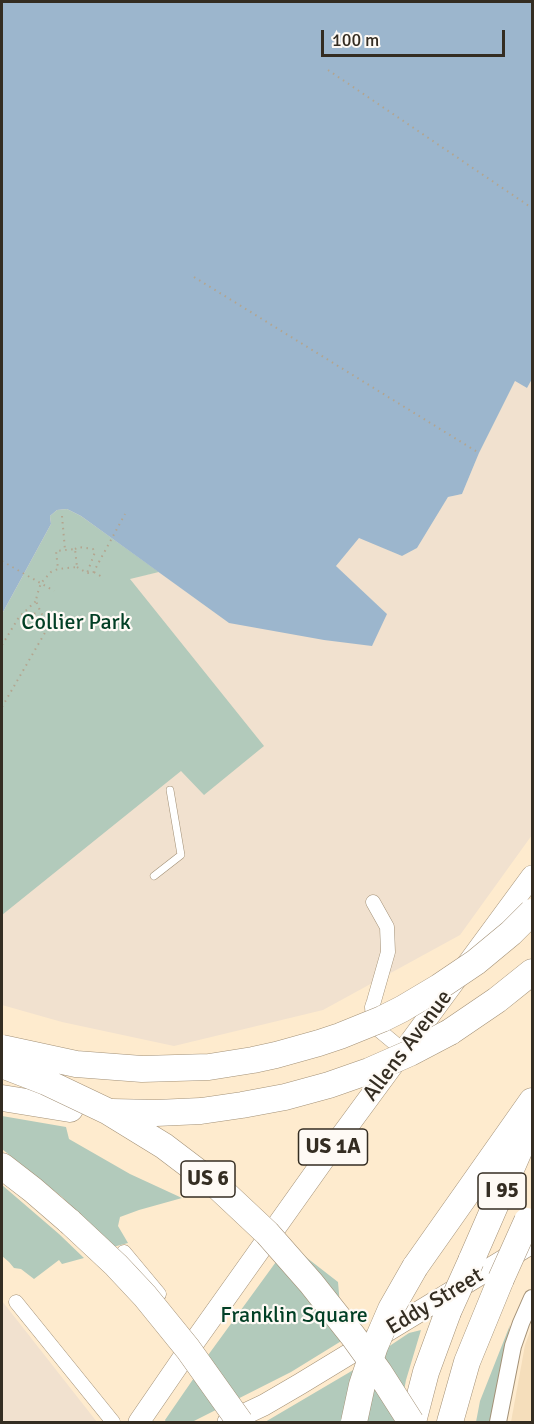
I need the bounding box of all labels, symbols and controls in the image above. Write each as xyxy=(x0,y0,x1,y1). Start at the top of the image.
scale bar xyxy=(324,18,508,56)
text: 100 m xyxy=(332,29,379,51)
park label: Collier Park xyxy=(21,610,131,636)
street label: Allens Avenue xyxy=(358,985,458,1107)
road number: US 1A xyxy=(298,1129,368,1165)
road number: US 6 xyxy=(181,1161,235,1197)
road number: I 95 xyxy=(478,1173,526,1209)
street label: Eddy Street xyxy=(382,1263,488,1341)
park label: Franklin Square xyxy=(220,1303,368,1329)

